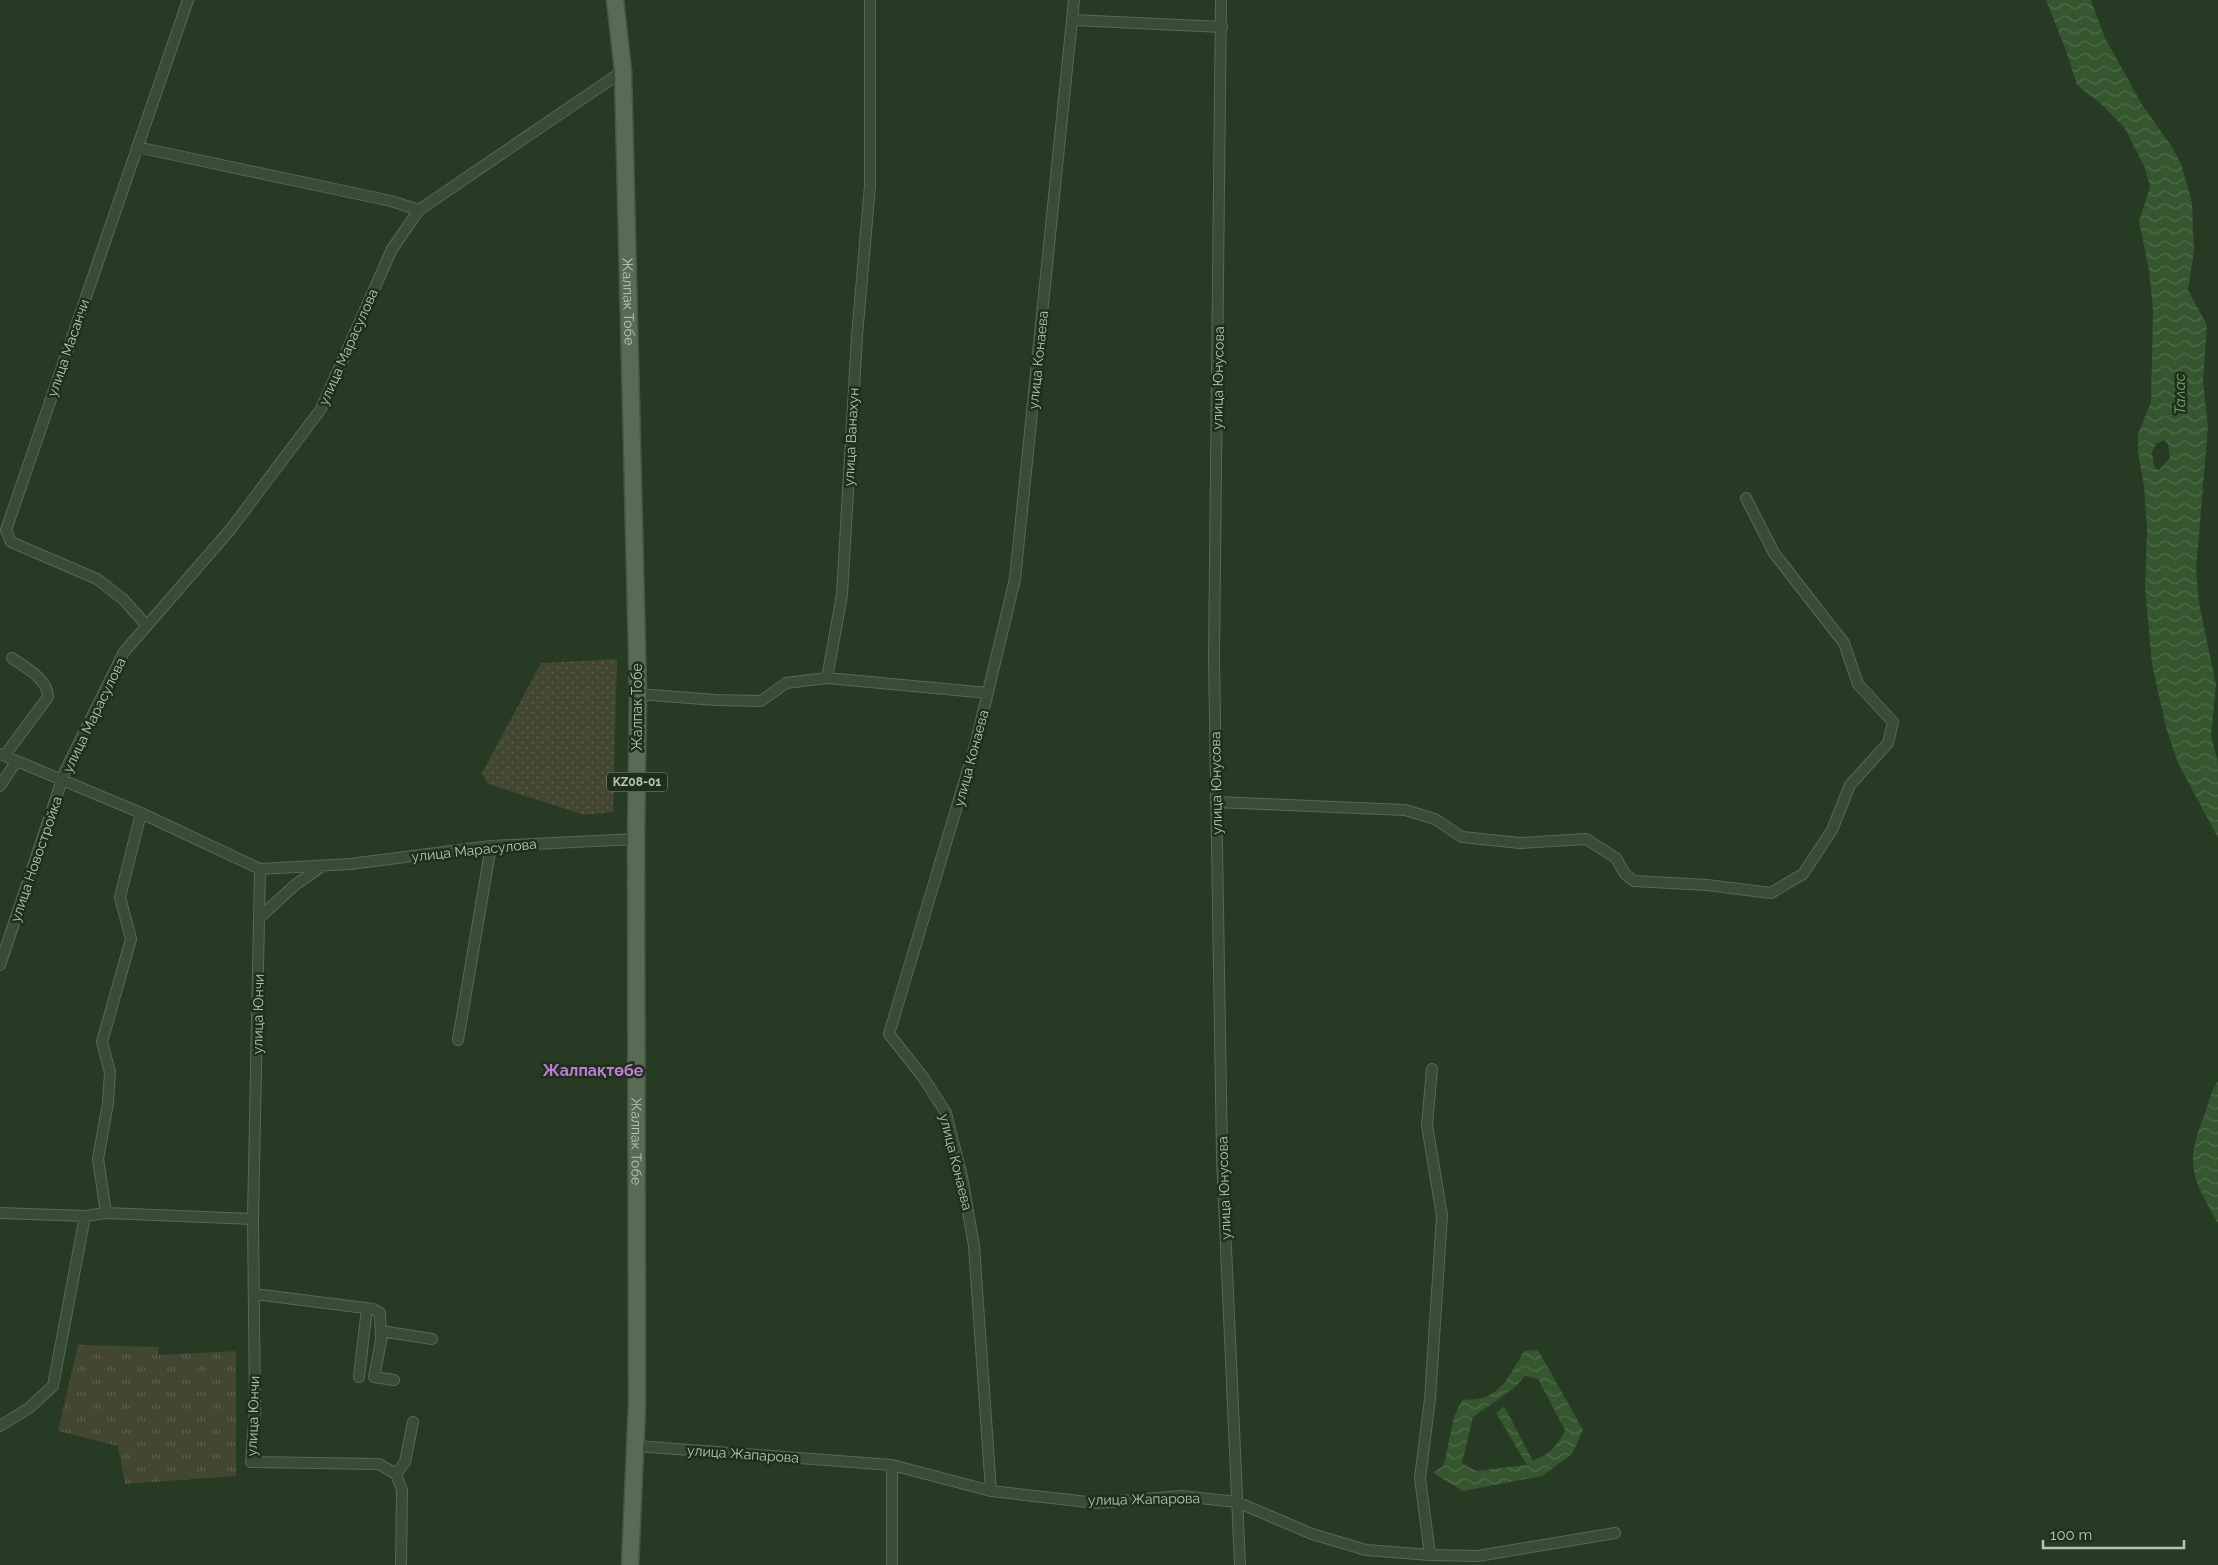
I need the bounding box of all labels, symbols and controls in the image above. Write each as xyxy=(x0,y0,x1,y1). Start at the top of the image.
street label: Жалпак Тобе xyxy=(619,258,638,345)
street label: улица Марасулова xyxy=(315,286,381,408)
street label: улица Масанчи xyxy=(44,297,92,399)
street label: улица Конаева xyxy=(1025,310,1051,410)
street label: улица Юнусова xyxy=(1209,326,1227,430)
water label: Талас xyxy=(2171,373,2189,415)
street label: улица Ванахун xyxy=(840,387,862,487)
street label: улица Марасулова xyxy=(59,655,129,775)
street label: Жалпак Тобе xyxy=(629,663,645,751)
street label: улица Конаева xyxy=(950,708,992,808)
street label: улица Юнусова xyxy=(1207,731,1225,835)
road number: KZ08-01 xyxy=(607,772,667,792)
street label: улица Новостройка xyxy=(7,794,65,924)
street label: улица Марасулова xyxy=(411,835,537,865)
street label: улица Юнчи xyxy=(249,974,267,1054)
district label: Жалпақтөбе xyxy=(543,1061,644,1080)
street label: Жалпак Тобе xyxy=(628,1098,645,1185)
street label: улица Конаева xyxy=(936,1112,976,1212)
street label: улица Юнусова xyxy=(1214,1136,1234,1240)
street label: улица Юнчи xyxy=(244,1375,262,1457)
street label: улица Жапарова xyxy=(686,1442,800,1466)
street label: улица Жапарова xyxy=(1088,1490,1200,1508)
scale bar xyxy=(2043,1518,2184,1550)
text: 100 m xyxy=(2050,1526,2092,1544)

